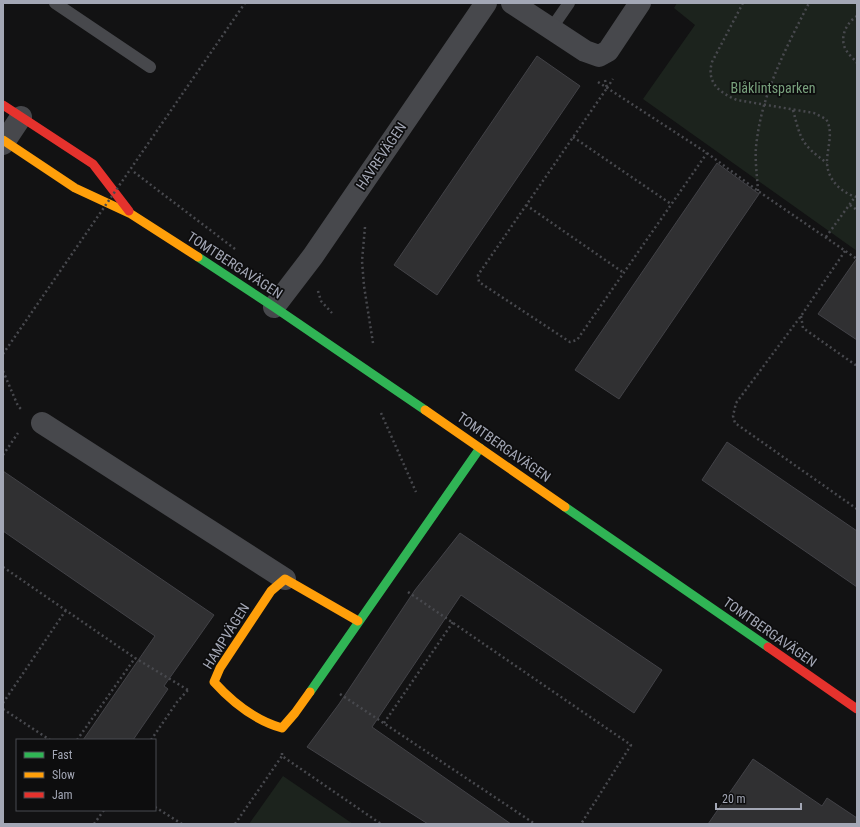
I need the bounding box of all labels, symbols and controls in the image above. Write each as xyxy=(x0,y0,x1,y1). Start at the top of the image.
park label: Blåklintsparken xyxy=(731,80,816,96)
street label: HAVREVÄGEN xyxy=(353,119,409,193)
street label: TOMTBERGAVÄGEN xyxy=(184,228,286,302)
street label: TOMTBERGAVÄGEN xyxy=(454,409,554,485)
street label: TOMTBERGAVÄGEN xyxy=(720,594,820,670)
street label: HAMPVÄGEN xyxy=(199,600,253,672)
legend xyxy=(16,739,156,811)
text: Fast xyxy=(52,748,73,762)
text: Slow xyxy=(52,768,75,782)
scale bar xyxy=(716,785,801,811)
text: Jam xyxy=(52,788,73,802)
text: 20 m xyxy=(722,792,746,806)

